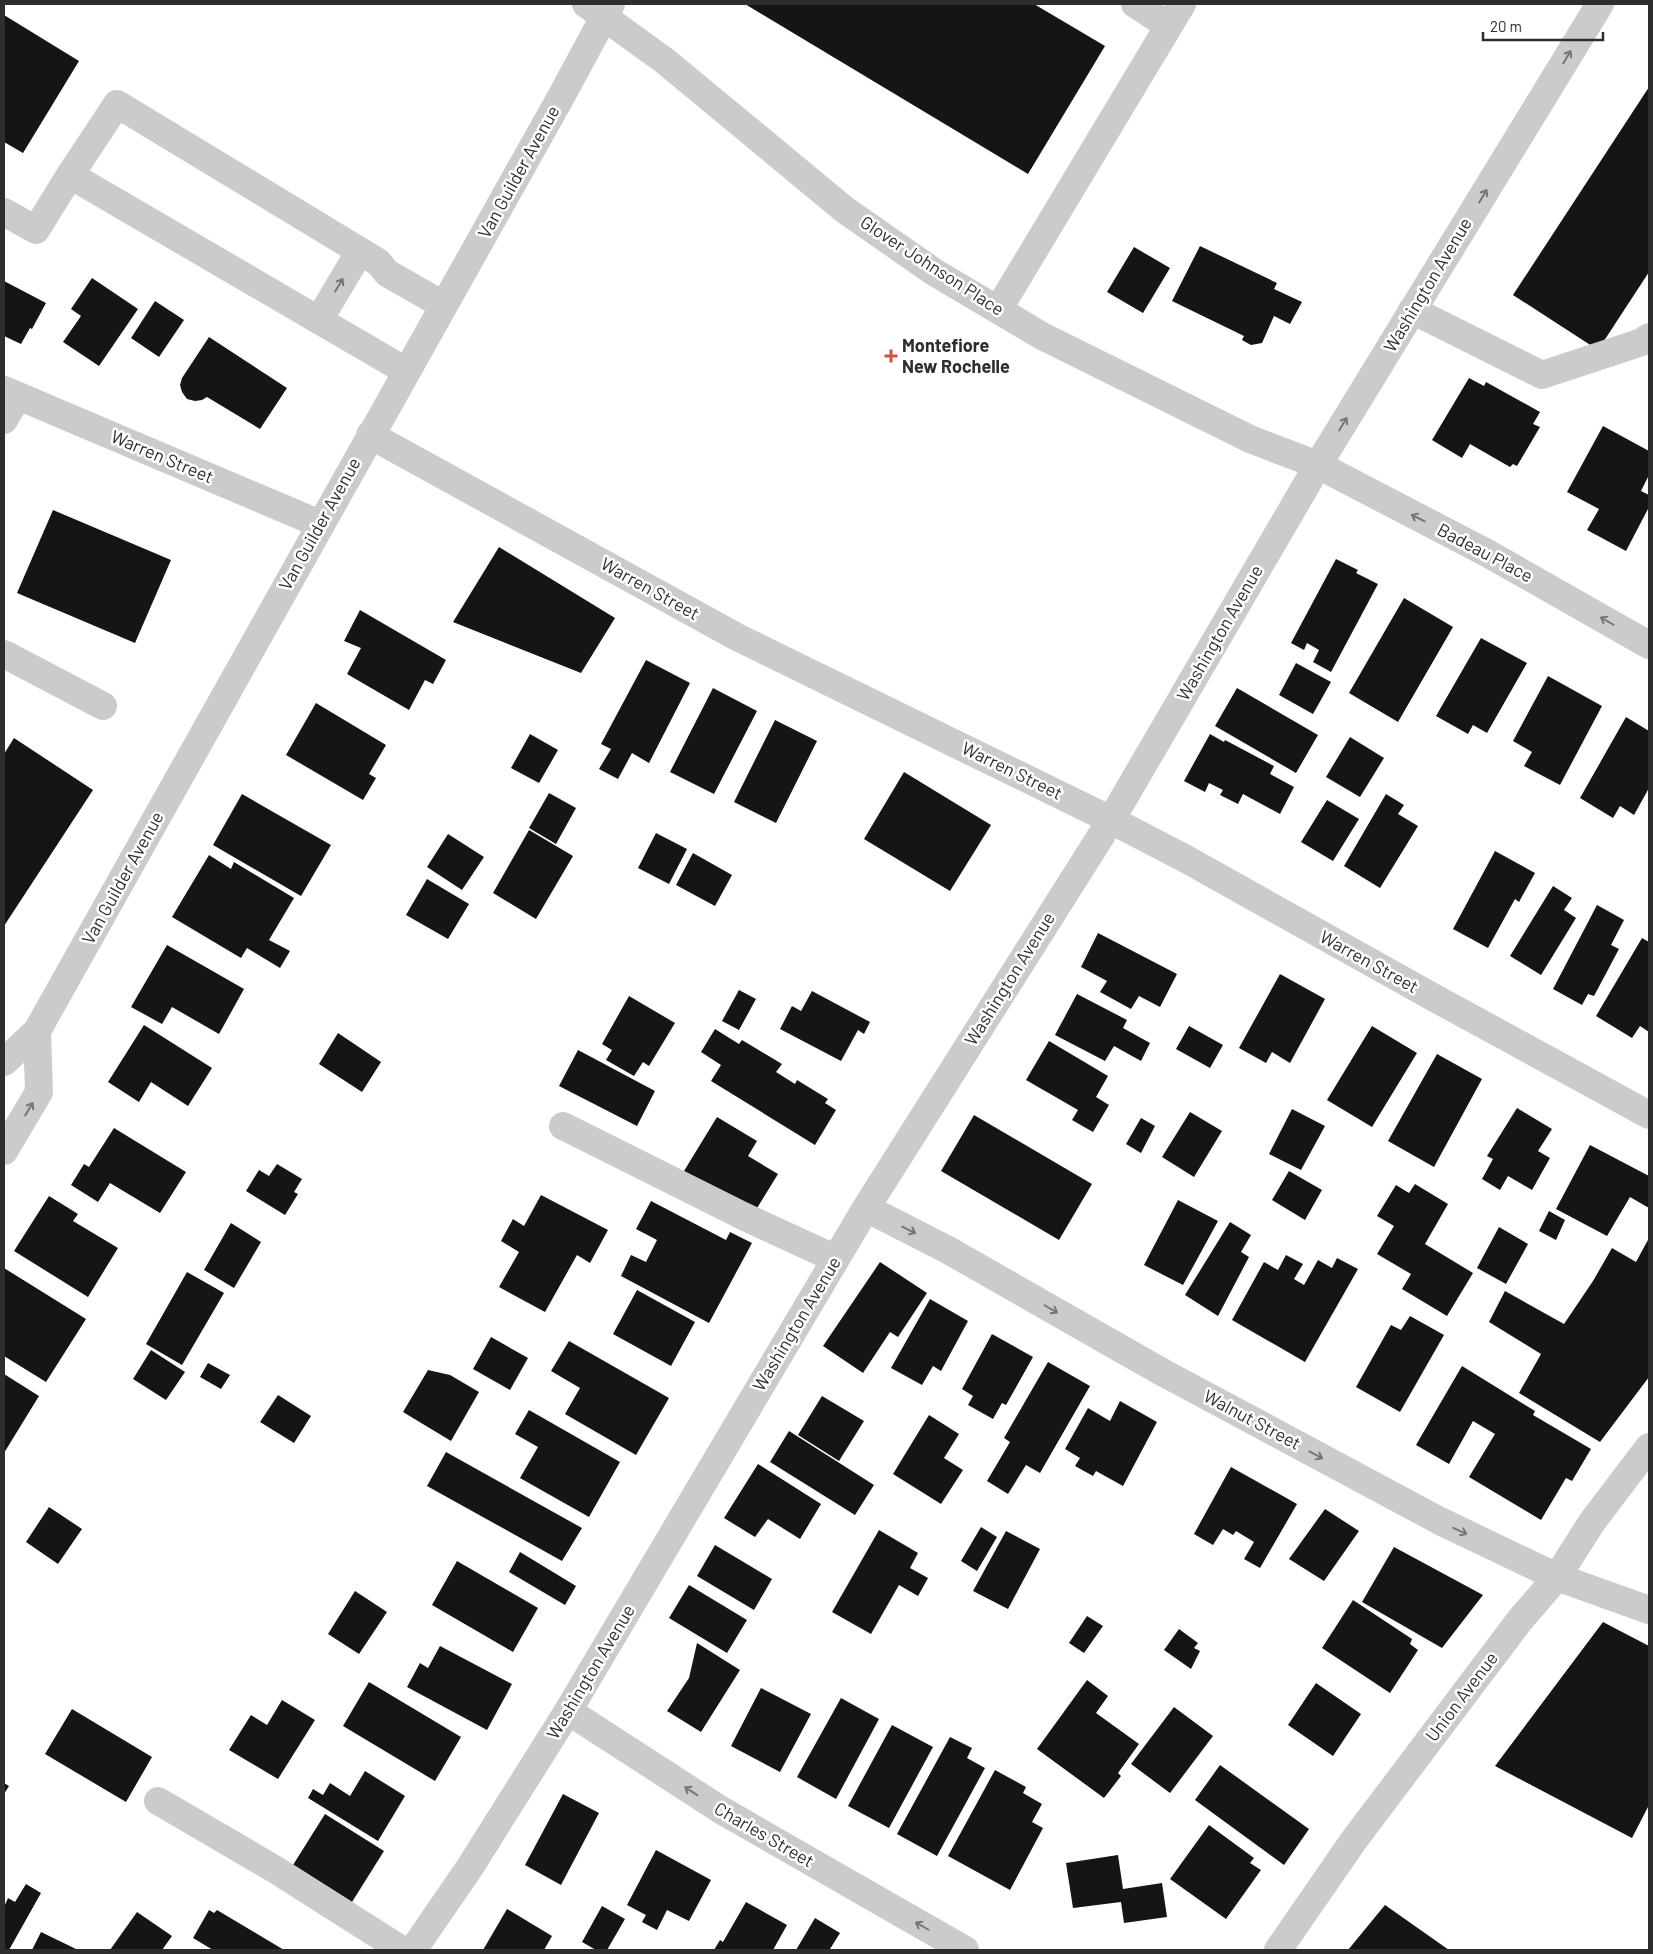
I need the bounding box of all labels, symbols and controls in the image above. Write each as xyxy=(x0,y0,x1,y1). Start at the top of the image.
scale bar xyxy=(1483,10,1603,42)
text: 20 m xyxy=(1490,17,1522,35)
one-way arrow xyxy=(1563,50,1573,64)
street label: Van Guilder Avenue xyxy=(473,101,564,242)
one-way arrow xyxy=(1478,189,1488,203)
street label: Glover Johnson Place xyxy=(857,210,1009,320)
street label: Washington Avenue xyxy=(1378,213,1476,356)
one-way arrow xyxy=(335,279,345,293)
place label: Montefiore New Rochelle xyxy=(902,334,1010,377)
marker: Montefiore New Rochelle xyxy=(884,349,898,363)
one-way arrow xyxy=(1339,417,1349,431)
street label: Warren Street xyxy=(108,425,217,488)
street label: Van Guilder Avenue xyxy=(274,453,365,594)
one-way arrow xyxy=(1411,513,1426,523)
street label: Badeau Place xyxy=(1434,518,1537,586)
street label: Warren Street xyxy=(597,552,704,624)
street label: Washington Avenue xyxy=(1171,561,1267,704)
one-way arrow xyxy=(1599,616,1614,626)
street label: Warren Street xyxy=(959,736,1066,804)
street label: Van Guilder Avenue xyxy=(77,807,168,948)
street label: Washington Avenue xyxy=(959,908,1059,1049)
street label: Warren Street xyxy=(1316,925,1423,997)
one-way arrow xyxy=(24,1103,34,1117)
one-way arrow xyxy=(902,1225,917,1235)
street label: Washington Avenue xyxy=(747,1252,845,1395)
one-way arrow xyxy=(1044,1304,1059,1314)
street label: Walnut Street xyxy=(1200,1384,1305,1454)
one-way arrow xyxy=(1309,1450,1324,1460)
one-way arrow xyxy=(1452,1527,1467,1536)
street label: Washington Avenue xyxy=(541,1600,639,1743)
street label: Union Avenue xyxy=(1420,1647,1502,1745)
one-way arrow xyxy=(685,1786,699,1796)
street label: Charles Street xyxy=(711,1797,818,1872)
one-way arrow xyxy=(915,1921,930,1931)

